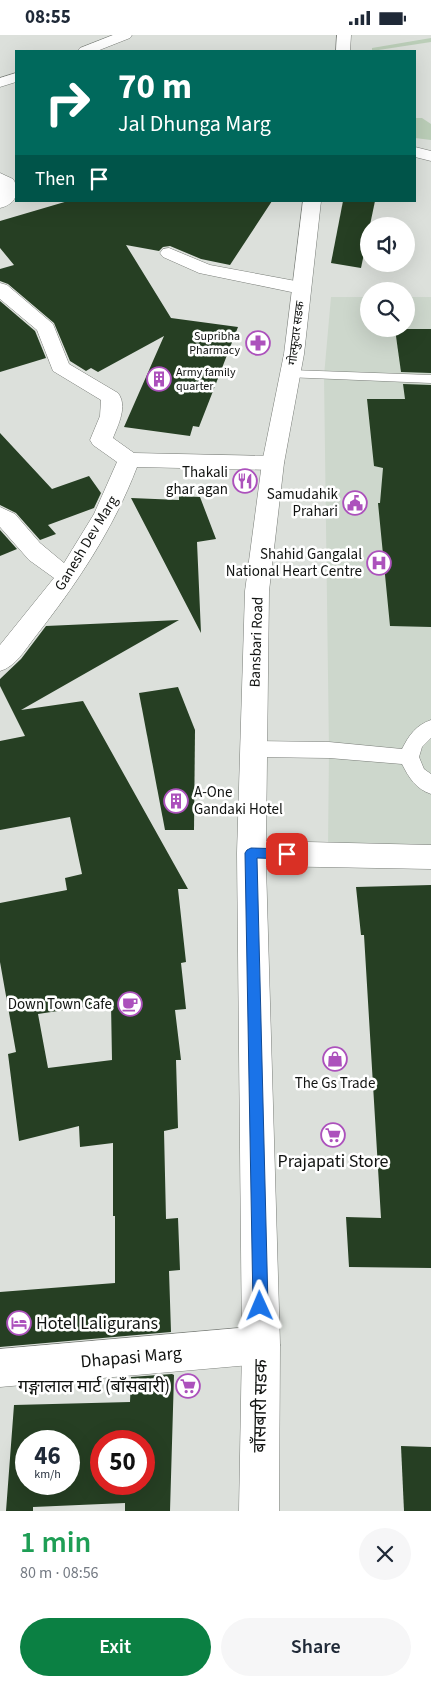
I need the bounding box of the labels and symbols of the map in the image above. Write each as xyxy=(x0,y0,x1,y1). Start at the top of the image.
street label: गोल्फुटार सडक xyxy=(284,299,309,366)
place label: Supribha Pharmacy xyxy=(189,328,240,359)
pharmacy icon: Supribha Pharmacy xyxy=(245,330,271,356)
place label: Army family quarter xyxy=(176,364,236,395)
building icon: Army family quarter xyxy=(146,366,172,392)
place label: Thakali ghar agan xyxy=(166,462,228,500)
restaurant icon: Thakali ghar agan xyxy=(232,468,258,494)
place label: Samudahik Prahari xyxy=(267,484,339,522)
public building icon: Samudahik Prahari xyxy=(342,490,368,516)
street label: Ganesh Dev Marg xyxy=(50,491,123,595)
place label: Shahid Gangalal National Heart Centre xyxy=(226,544,362,582)
hospital icon: Shahid Gangalal National Heart Centre xyxy=(366,550,392,576)
street label: Bansbari Road xyxy=(244,596,269,688)
place label: A-One Gandaki Hotel xyxy=(194,782,283,820)
building icon: A-One Gandaki Hotel xyxy=(163,788,189,814)
pin xyxy=(266,833,308,875)
cafe icon: Down Town Cafe xyxy=(117,991,143,1017)
place label: Down Town Cafe xyxy=(8,994,112,1015)
shop icon: The Gs Trade xyxy=(322,1046,348,1072)
place label: The Gs Trade xyxy=(295,1073,375,1094)
supermarket icon: Prajapati Store xyxy=(320,1122,346,1148)
place label: Prajapati Store xyxy=(277,1149,389,1174)
position arrow xyxy=(233,1279,285,1331)
hotel icon: Hotel Laligurans xyxy=(6,1310,32,1336)
place label: Hotel Laligurans xyxy=(36,1311,158,1336)
street label: Dhapasi Marg xyxy=(79,1341,183,1374)
street label: बाँसबारी सडक xyxy=(247,1358,274,1453)
supermarket icon: गङ्गालाल मार्ट (बाँसबारी) xyxy=(175,1373,201,1399)
place label: गङ्गालाल मार्ट (बाँसबारी) xyxy=(18,1374,170,1399)
speed limit sign: 50 xyxy=(90,1430,155,1495)

